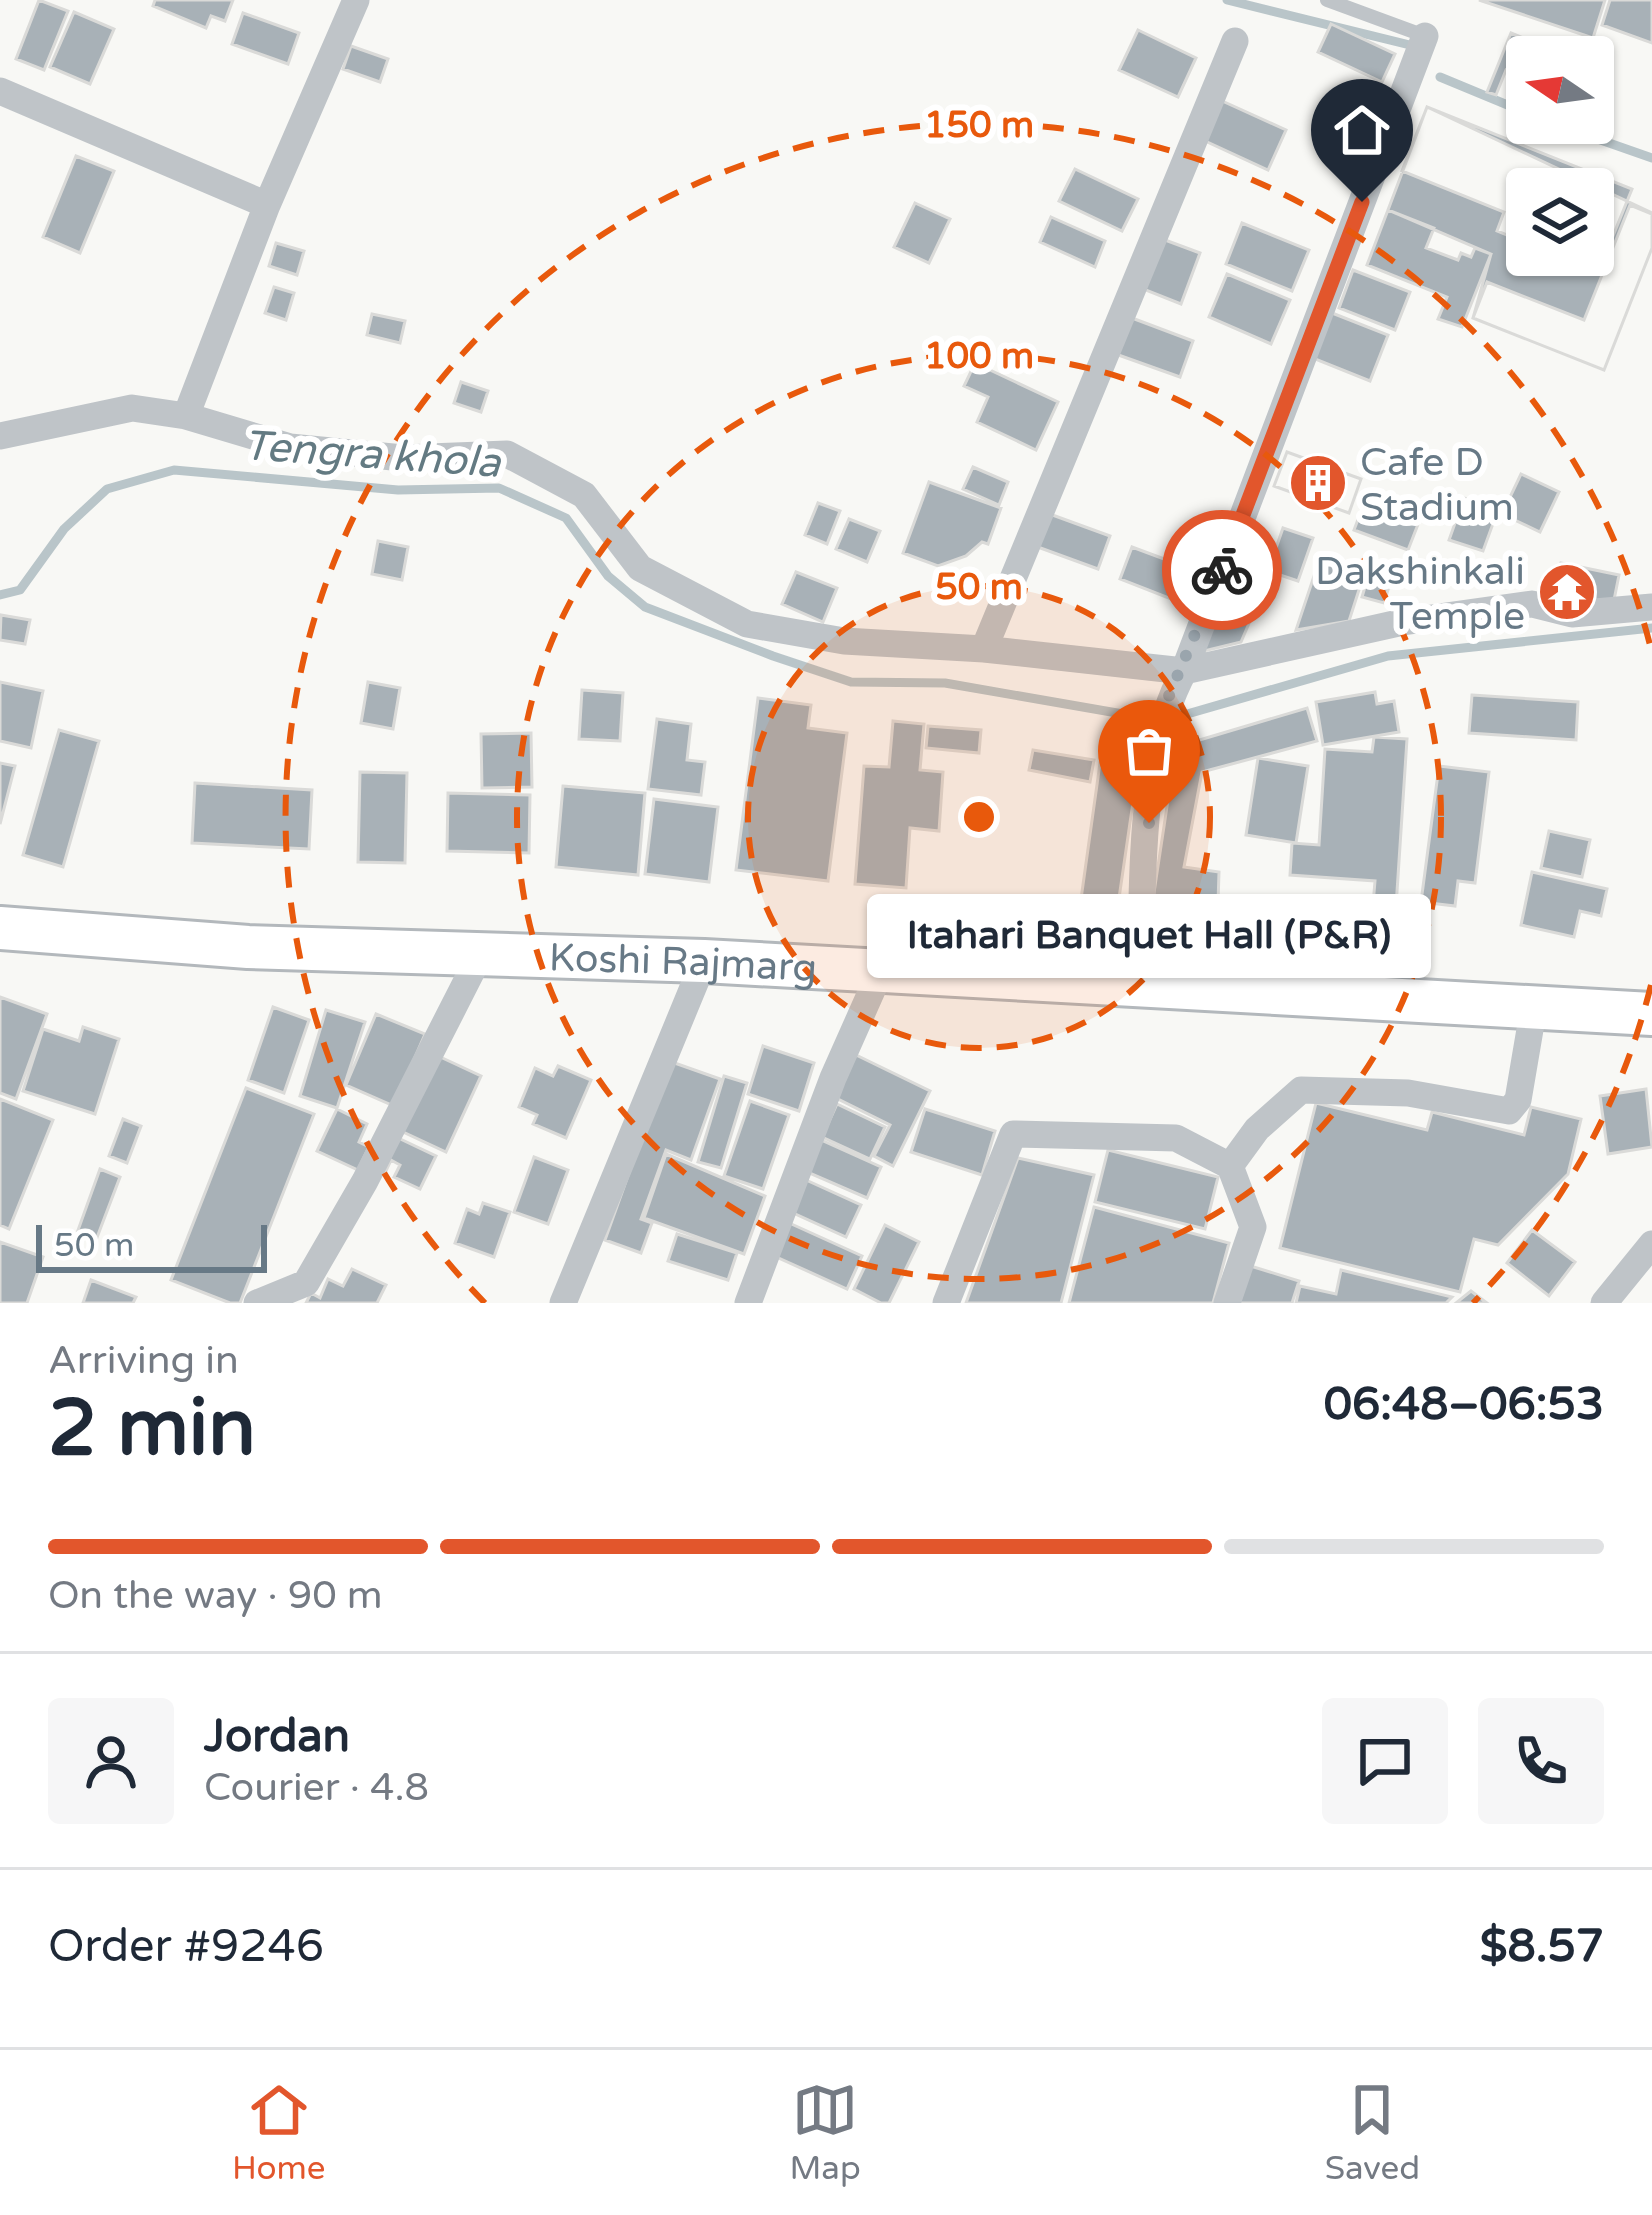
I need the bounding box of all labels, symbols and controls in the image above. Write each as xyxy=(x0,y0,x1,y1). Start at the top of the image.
north arrow xyxy=(1506,36,1614,144)
map controls xyxy=(1506,36,1614,276)
pin xyxy=(1311,79,1413,202)
icon: home xyxy=(1329,97,1395,163)
text: 150 m xyxy=(924,104,1034,147)
button: layers xyxy=(1506,168,1614,276)
text: 100 m xyxy=(924,335,1034,378)
water label: Tengra khola xyxy=(242,420,503,489)
place label: Cafe D Stadium xyxy=(1360,439,1514,531)
building icon: Cafe D Stadium xyxy=(1287,452,1349,514)
courier xyxy=(1162,510,1282,630)
icon: bike xyxy=(1189,537,1255,603)
place label: Dakshinkali Temple xyxy=(1315,548,1525,640)
temple icon: Dakshinkali Temple xyxy=(1536,561,1598,623)
text: 50 m xyxy=(935,566,1023,609)
pin xyxy=(1098,700,1200,823)
icon: bag xyxy=(1116,718,1182,784)
centre of rings xyxy=(958,796,1000,838)
callout: Itahari Banquet Hall (P&R) xyxy=(867,895,1431,979)
text: Itahari Banquet Hall (P&R) xyxy=(907,912,1391,959)
street label: Koshi Rajmarg xyxy=(548,934,818,992)
scale bar xyxy=(36,1219,267,1272)
text: 50 m xyxy=(54,1226,134,1265)
text: Arriving in xyxy=(48,1337,239,1384)
text: 06:48–06:53 xyxy=(1324,1378,1604,1432)
text: 2 min xyxy=(48,1382,256,1476)
text: On the way · 90 m xyxy=(48,1572,383,1619)
button: person xyxy=(48,1698,174,1824)
button: chat xyxy=(1322,1698,1448,1824)
button: phone xyxy=(1478,1698,1604,1824)
text: Jordan xyxy=(204,1710,350,1764)
text: Courier · 4.8 xyxy=(204,1764,429,1811)
text: Order #9246 xyxy=(48,1920,324,1974)
text: $8.57 xyxy=(1480,1920,1604,1974)
tab: Home xyxy=(232,2077,325,2188)
tab: Map xyxy=(789,2077,861,2188)
tab: Saved xyxy=(1325,2077,1420,2188)

